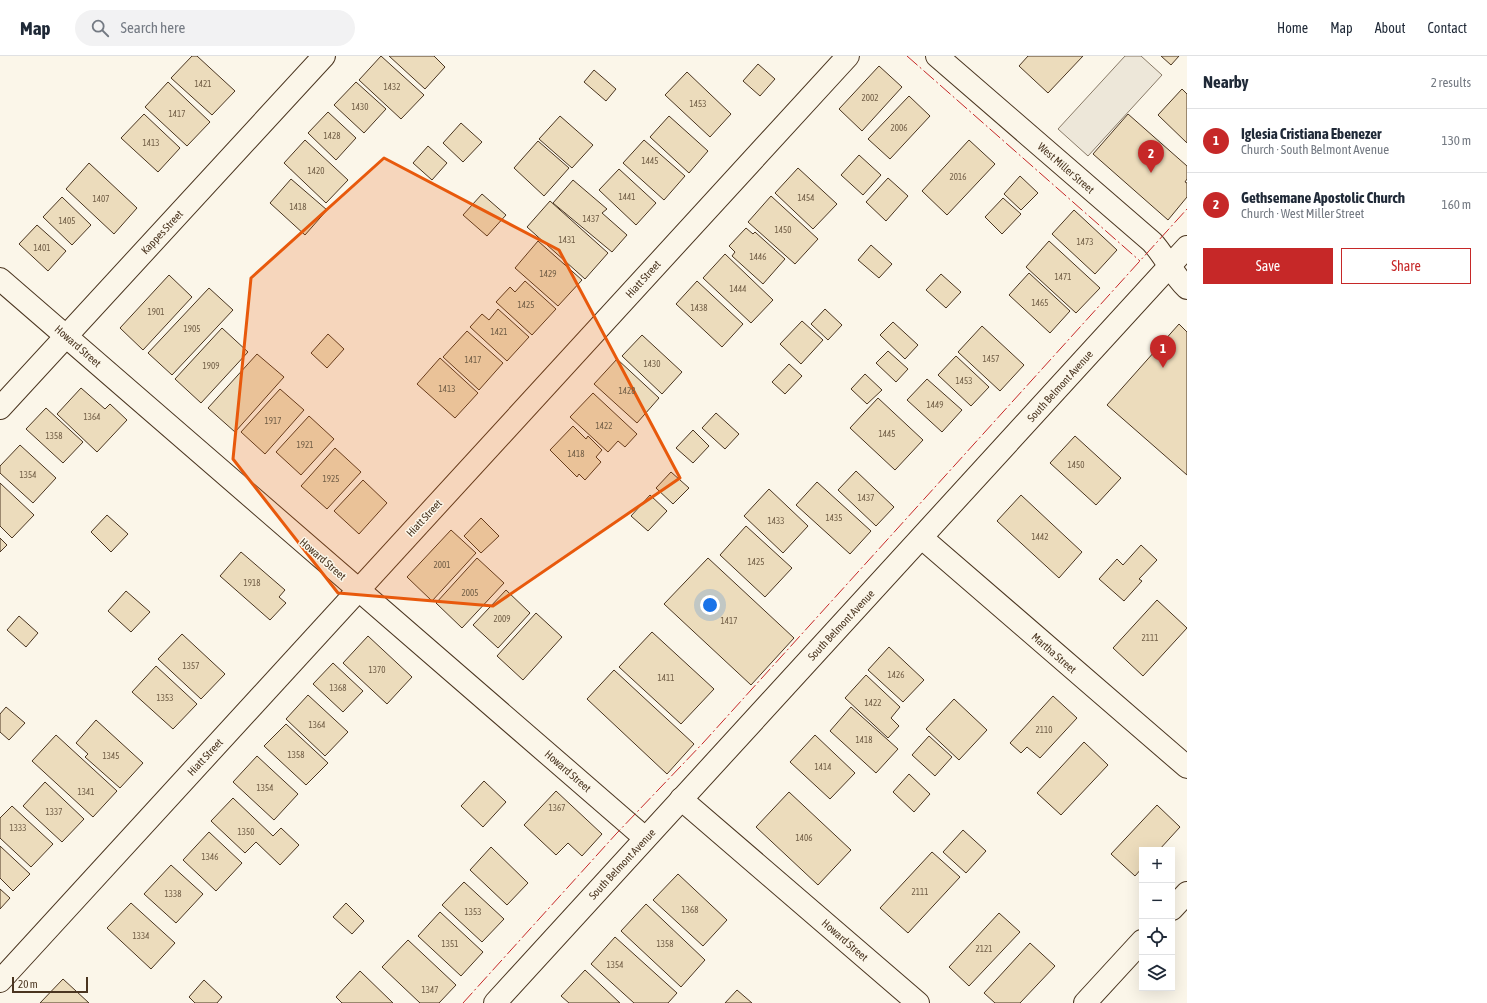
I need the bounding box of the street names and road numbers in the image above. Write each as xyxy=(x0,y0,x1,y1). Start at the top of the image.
street label: West Miller Street xyxy=(1035,140,1097,196)
street label: Kappes Street xyxy=(139,208,185,256)
street label: Hiatt Street xyxy=(623,258,663,300)
street label: Howard Street xyxy=(53,323,103,369)
street label: South Belmont Avenue xyxy=(1025,348,1095,424)
street label: Hiatt Street xyxy=(404,497,444,539)
street label: Howard Street xyxy=(298,536,348,582)
street label: South Belmont Avenue xyxy=(805,587,877,663)
street label: Martha Street xyxy=(1029,630,1079,676)
street label: Hiatt Street xyxy=(185,736,225,778)
street label: Howard Street xyxy=(543,748,593,794)
street label: South Belmont Avenue xyxy=(586,826,658,902)
street label: Howard Street xyxy=(820,917,870,963)

